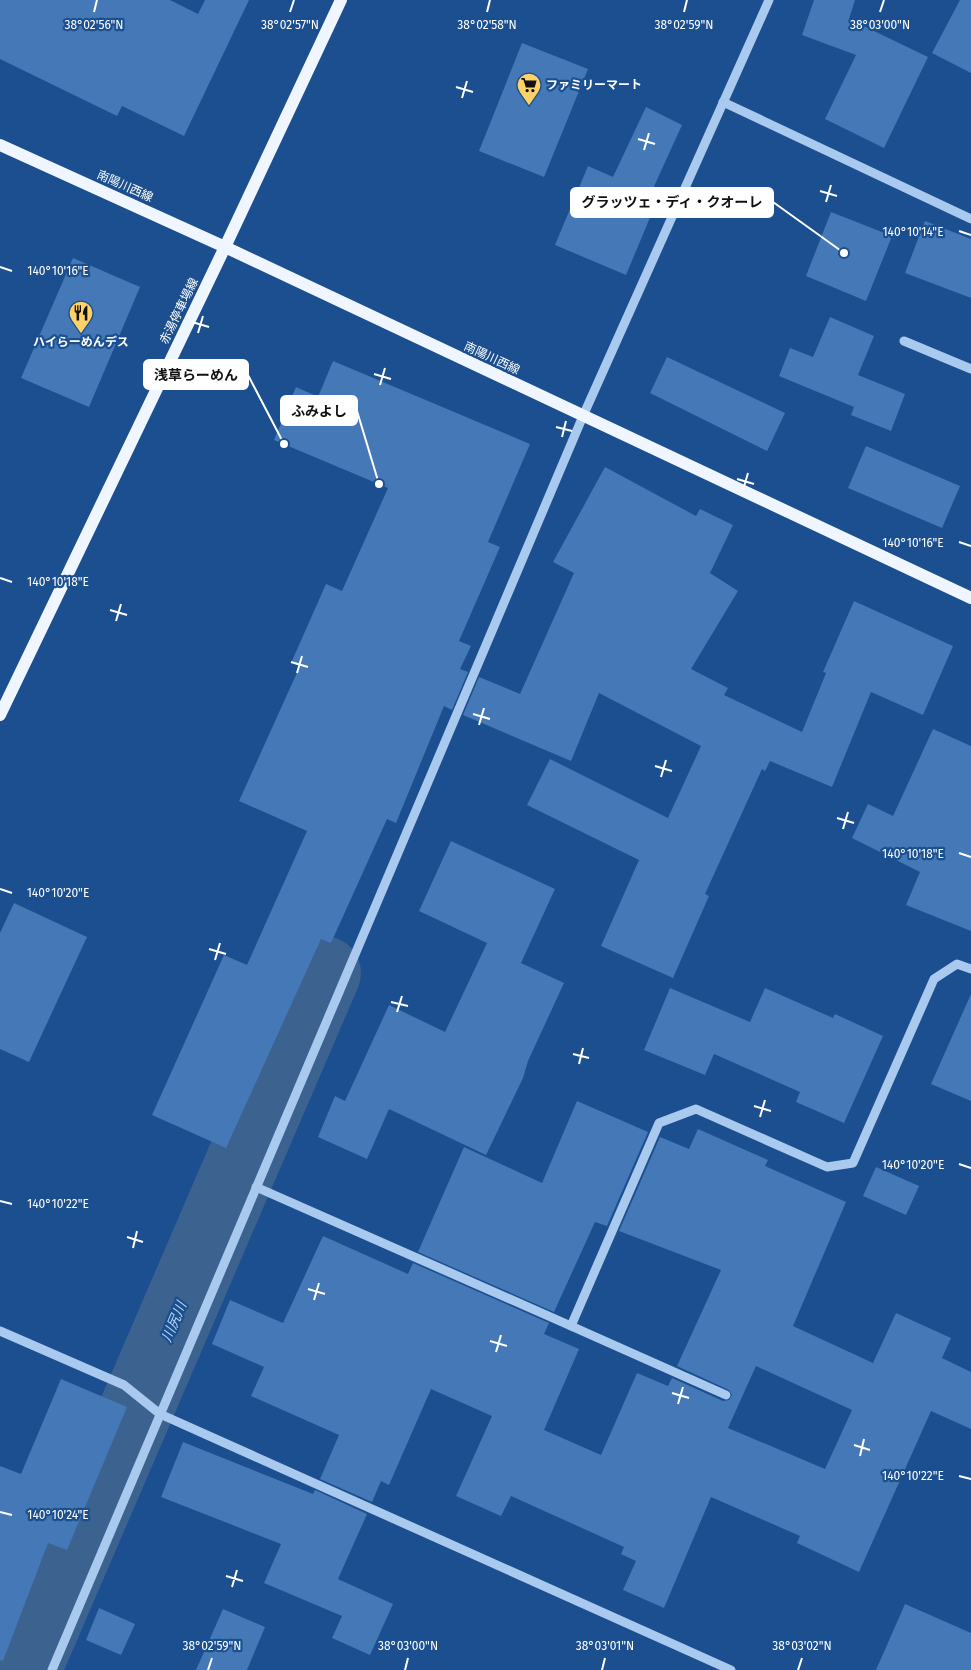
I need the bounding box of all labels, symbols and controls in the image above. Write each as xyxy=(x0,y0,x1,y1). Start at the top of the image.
text: 38°02'56"N xyxy=(64,18,124,32)
text: 38°02'57"N xyxy=(261,18,319,32)
text: 38°02'58"N xyxy=(457,18,517,32)
text: 38°02'59"N xyxy=(654,18,714,32)
text: 38°03'00"N xyxy=(850,18,910,32)
supermarket icon: ファミリーマート xyxy=(516,72,542,106)
place label: ファミリーマート xyxy=(546,78,642,92)
street label: 南陽川西線 xyxy=(95,167,155,205)
callout: グラッツェ・ディ・クオーレ xyxy=(571,188,773,217)
text: グラッツェ・ディ・クオーレ xyxy=(581,194,763,211)
text: 140°10'14"E xyxy=(882,225,944,239)
text: 140°10'16"E xyxy=(27,264,89,278)
street label: 赤湯停車場線 xyxy=(157,276,201,346)
restaurant icon: ハイらーめんデス xyxy=(68,300,94,334)
place label: ハイらーめんデス xyxy=(33,335,129,349)
street label: 南陽川西線 xyxy=(462,339,522,377)
callout: 浅草らーめん xyxy=(144,360,248,389)
text: 浅草らーめん xyxy=(154,367,238,384)
callout: ふみよし xyxy=(281,396,357,425)
text: ふみよし xyxy=(291,403,347,420)
text: 140°10'16"E xyxy=(882,536,944,550)
text: 140°10'18"E xyxy=(27,575,89,589)
text: 140°10'18"E xyxy=(882,847,944,861)
text: 140°10'20"E xyxy=(27,886,89,900)
text: 140°10'20"E xyxy=(882,1158,944,1172)
text: 140°10'22"E xyxy=(27,1197,89,1211)
water label: 川尻川 xyxy=(158,1298,191,1345)
text: 140°10'22"E xyxy=(882,1469,944,1483)
text: 140°10'24"E xyxy=(27,1508,89,1522)
text: 38°02'59"N xyxy=(182,1639,242,1653)
text: 38°03'00"N xyxy=(378,1639,438,1653)
text: 38°03'01"N xyxy=(576,1639,634,1653)
text: 38°03'02"N xyxy=(772,1639,832,1653)

